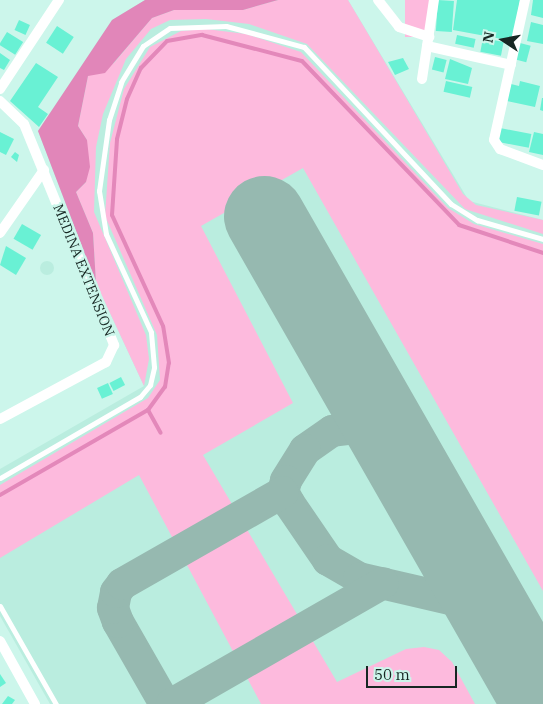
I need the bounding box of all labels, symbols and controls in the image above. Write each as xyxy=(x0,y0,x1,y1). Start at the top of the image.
north arrow xyxy=(478,15,528,65)
text: N xyxy=(478,30,498,44)
street label: MEDINA EXTENSION xyxy=(50,201,118,339)
scale bar xyxy=(368,656,459,688)
text: 50 m xyxy=(374,665,410,684)

